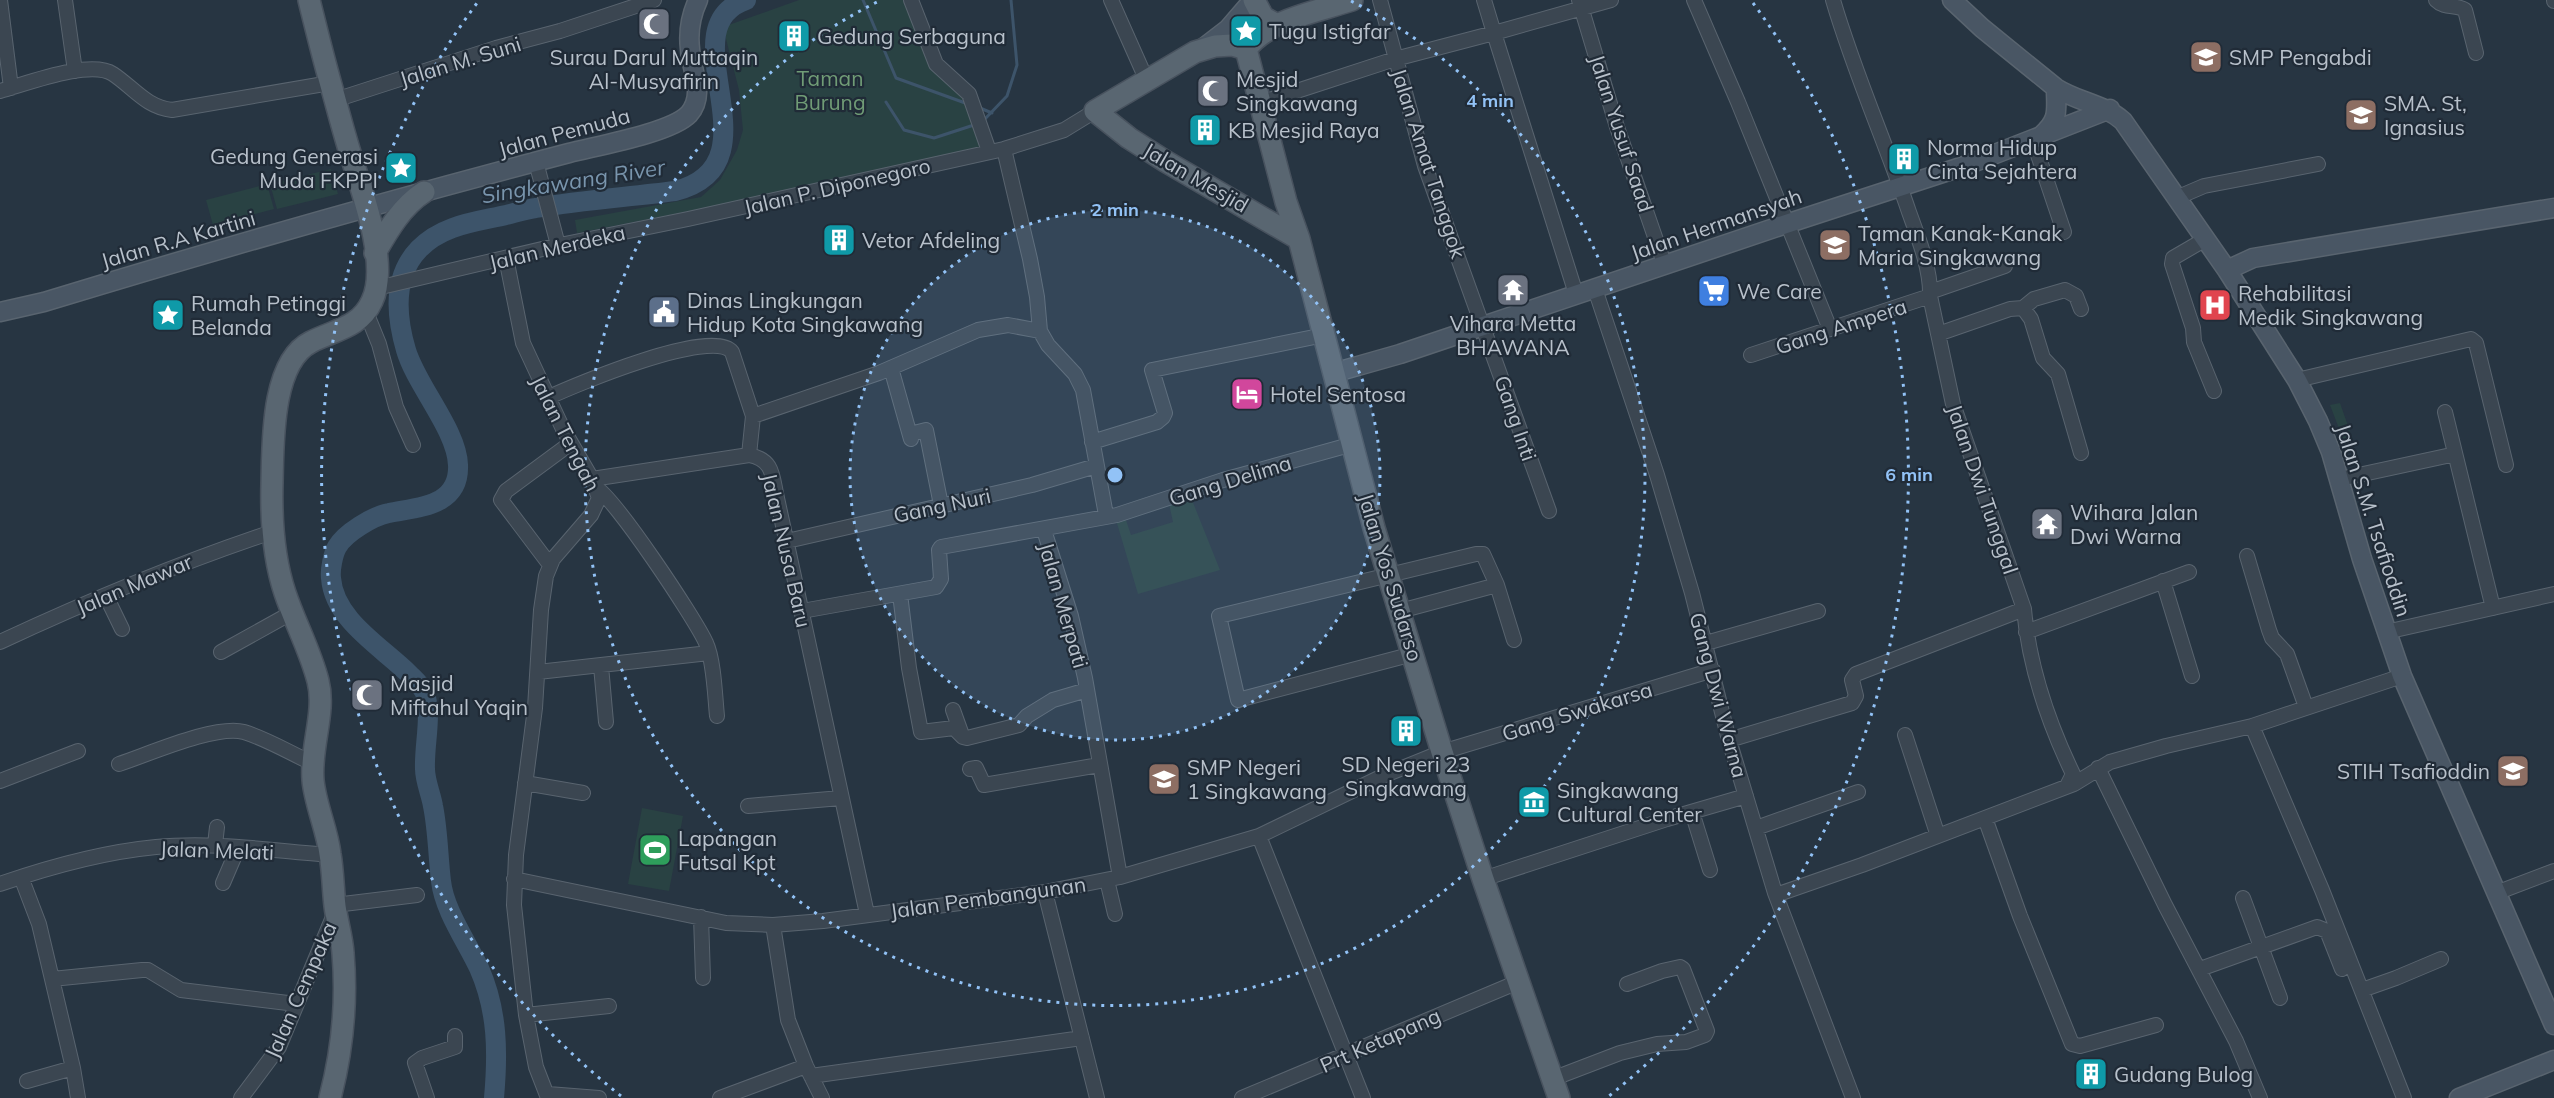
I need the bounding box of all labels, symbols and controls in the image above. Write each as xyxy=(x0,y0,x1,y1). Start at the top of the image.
mosque icon: Surau Darul Muttaqin Al-Musyafirin xyxy=(636,6,672,42)
place icon: Tugu Istigfar xyxy=(1228,13,1264,49)
building icon: Gedung Serbaguna xyxy=(776,18,812,54)
place label: Tugu Istigfar xyxy=(1269,18,1391,44)
place label: Gedung Serbaguna xyxy=(817,23,1006,49)
street label: Jalan M. Suni xyxy=(396,30,524,92)
school or university icon: SMP Pengabdi xyxy=(2188,39,2224,75)
place label: Surau Darul Muttaqin Al-Musyafirin xyxy=(550,44,758,94)
place label: SMP Pengabdi xyxy=(2229,44,2372,70)
street label: Jalan Yusuf Saad xyxy=(1584,51,1660,215)
park label: Taman Burung xyxy=(794,65,866,115)
street label: Jalan Amat Tanggok xyxy=(1386,65,1472,261)
place label: Mesjid Singkawang xyxy=(1236,66,1358,116)
mosque icon: Mesjid Singkawang xyxy=(1195,73,1231,109)
text: 4 min xyxy=(1466,89,1514,112)
place label: SMA. St, Ignasius xyxy=(2384,90,2467,140)
school or university icon: SMA. St, Ignasius xyxy=(2343,97,2379,133)
street label: Jalan Pemuda xyxy=(495,102,633,162)
building icon: KB Mesjid Raya xyxy=(1187,112,1223,148)
place label: KB Mesjid Raya xyxy=(1228,117,1380,143)
place label: Norma Hidup Cinta Sejahtera xyxy=(1927,134,2077,184)
street label: Jalan Mesjid xyxy=(1139,136,1253,218)
building icon: Norma Hidup Cinta Sejahtera xyxy=(1886,141,1922,177)
place label: Gedung Generasi Muda FKPPI xyxy=(210,143,378,193)
place icon: Gedung Generasi Muda FKPPI xyxy=(383,150,419,186)
street label: Jalan P. Diponegoro xyxy=(741,152,933,220)
water label: Singkawang River xyxy=(479,153,668,209)
street label: Jalan Hermansyah xyxy=(1627,182,1805,266)
text: 2 min xyxy=(1091,198,1139,221)
street label: Jalan R.A Kartini xyxy=(98,205,258,273)
street label: Jalan Merdeka xyxy=(486,219,628,275)
place label: Taman Kanak-Kanak Maria Singkawang xyxy=(1858,220,2062,270)
building icon: Vetor Afdeling xyxy=(821,222,857,258)
place label: Vetor Afdeling xyxy=(862,227,1000,253)
school or university icon: Taman Kanak-Kanak Maria Singkawang xyxy=(1817,227,1853,263)
temple icon: Vihara Metta BHAWANA xyxy=(1495,272,1531,308)
supermarket icon: We Care xyxy=(1696,273,1732,309)
place label: We Care xyxy=(1737,278,1822,304)
place label: Rehabilitasi Medik Singkawang xyxy=(2238,280,2423,330)
place label: Dinas Lingkungan Hidup Kota Singkawang xyxy=(687,287,923,337)
hospital icon: Rehabilitasi Medik Singkawang xyxy=(2197,287,2233,323)
place label: Rumah Petinggi Belanda xyxy=(191,290,346,340)
street label: Gang Ampera xyxy=(1772,293,1910,359)
public building icon: Dinas Lingkungan Hidup Kota Singkawang xyxy=(646,294,682,330)
place icon: Rumah Petinggi Belanda xyxy=(150,297,186,333)
place label: Vihara Metta BHAWANA xyxy=(1450,310,1576,360)
street label: Jalan Tengah xyxy=(526,370,606,496)
street label: Gang Inti xyxy=(1489,372,1543,464)
hotel icon: Hotel Sentosa xyxy=(1229,376,1265,412)
place label: Hotel Sentosa xyxy=(1270,381,1406,407)
street label: Jalan Dwi Tunggal xyxy=(1942,401,2024,577)
street label: Jalan S.M. Tsafioddin xyxy=(2331,420,2417,620)
street label: Gang Delima xyxy=(1166,449,1294,511)
text: 6 min xyxy=(1885,463,1933,486)
centre of rings xyxy=(1105,465,1125,485)
street label: Jalan Nusa Baru xyxy=(757,470,817,630)
street label: Gang Nuri xyxy=(891,482,993,528)
street label: Jalan Yos Sudarso xyxy=(1353,490,1429,664)
place label: Wihara Jalan Dwi Warna xyxy=(2070,499,2198,549)
temple icon: Wihara Jalan Dwi Warna xyxy=(2029,506,2065,542)
street label: Jalan Merpati xyxy=(1034,539,1094,671)
street label: Jalan Mawar xyxy=(72,548,196,620)
street label: Gang Dwi Warna xyxy=(1684,609,1754,781)
place label: Masjid Miftahul Yaqin xyxy=(390,670,528,720)
street label: Gang Swakarsa xyxy=(1499,676,1655,746)
mosque icon: Masjid Miftahul Yaqin xyxy=(349,677,385,713)
building icon: SD Negeri 23 Singkawang xyxy=(1388,713,1424,749)
place label: SD Negeri 23 Singkawang xyxy=(1342,751,1470,801)
school or university icon: STIH Tsafioddin xyxy=(2495,753,2531,789)
place label: SMP Negeri 1 Singkawang xyxy=(1187,754,1327,804)
place label: STIH Tsafioddin xyxy=(2337,758,2490,784)
school or university icon: SMP Negeri 1 Singkawang xyxy=(1146,761,1182,797)
place label: Singkawang Cultural Center xyxy=(1557,777,1702,827)
museum icon: Singkawang Cultural Center xyxy=(1516,784,1552,820)
place label: Lapangan Futsal Kpt xyxy=(678,825,777,875)
sports icon: Lapangan Futsal Kpt xyxy=(637,832,673,868)
street label: Jalan Melati xyxy=(159,835,275,865)
street label: Jalan Pembangunan xyxy=(888,870,1088,924)
street label: Jalan Cempaka xyxy=(258,918,342,1062)
street label: Prt Ketapang xyxy=(1316,1002,1444,1078)
building icon: Gudang Bulog xyxy=(2073,1056,2109,1092)
place label: Gudang Bulog xyxy=(2114,1061,2253,1087)

